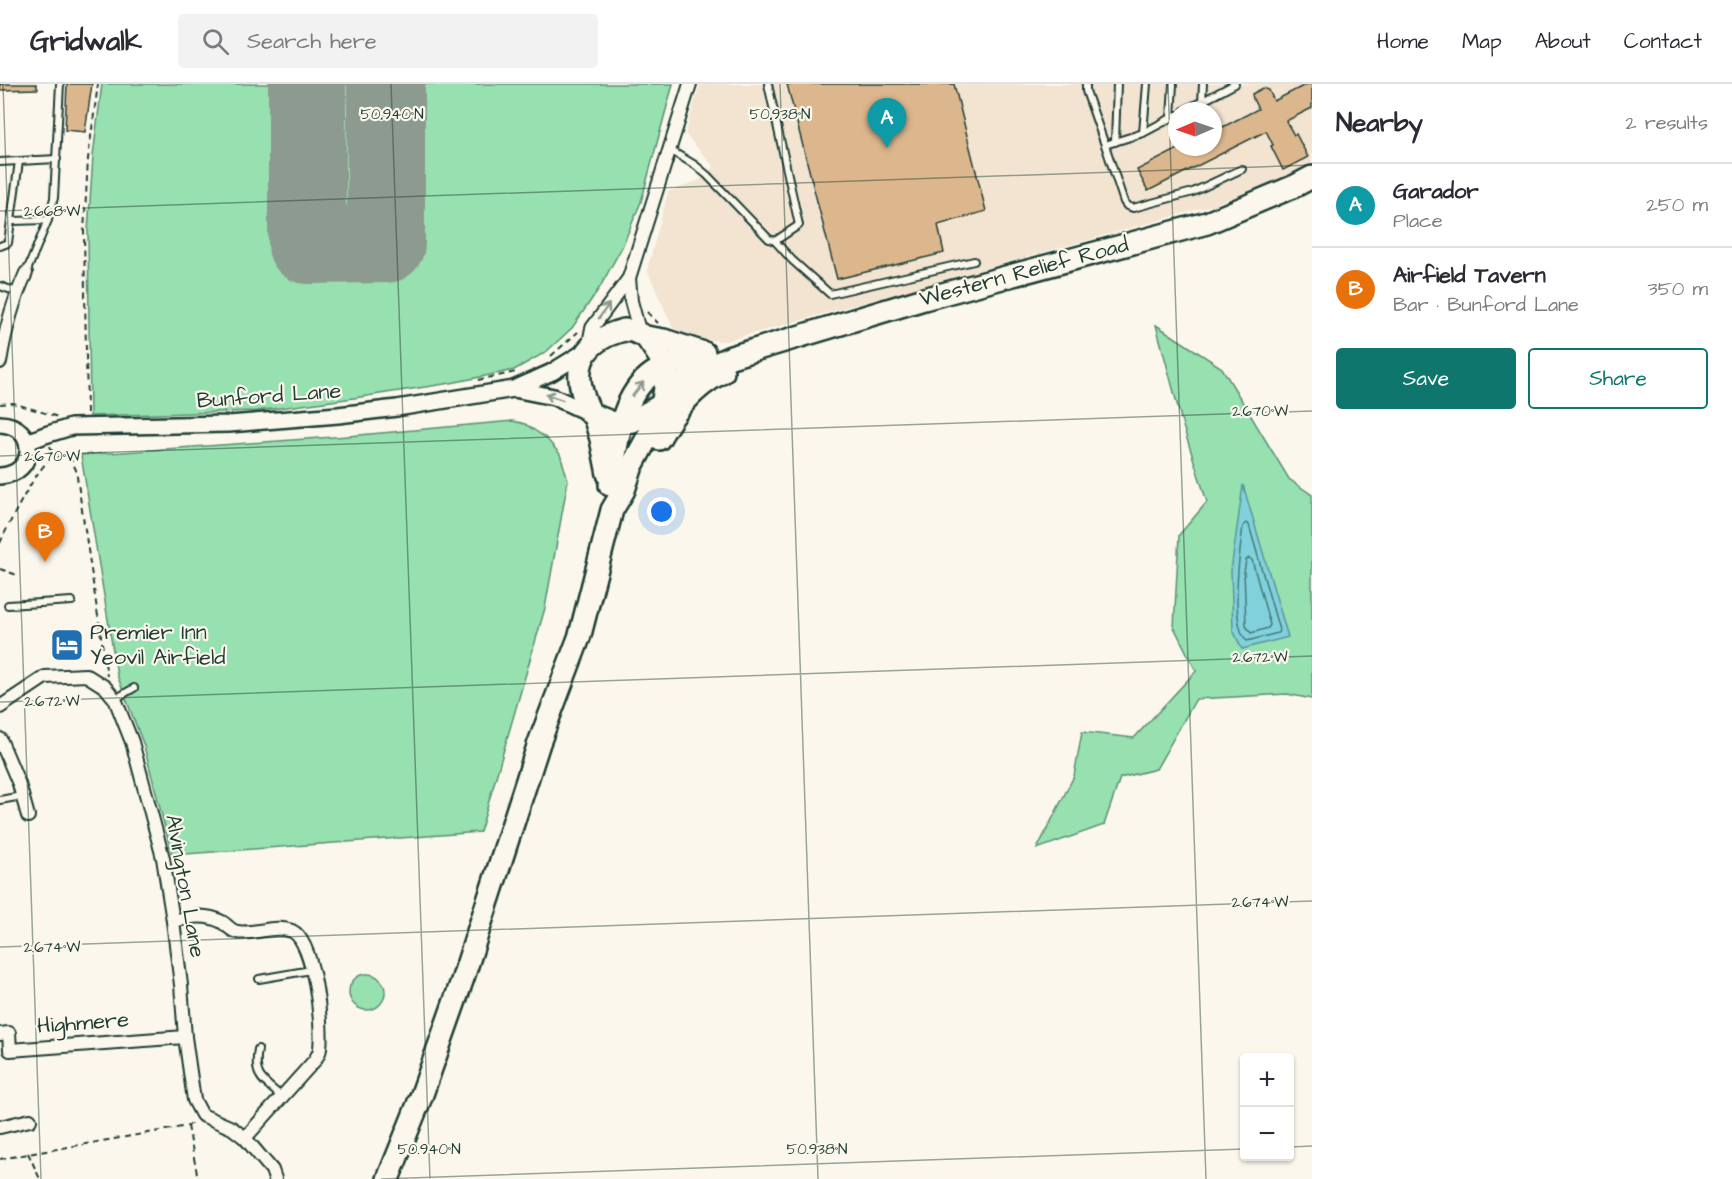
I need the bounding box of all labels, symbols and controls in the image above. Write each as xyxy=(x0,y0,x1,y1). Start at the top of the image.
search box xyxy=(178,14,598,68)
text: Gridwalk xyxy=(30,22,142,61)
icon: search xyxy=(199,25,232,58)
text: Search here xyxy=(247,26,377,57)
text: Home xyxy=(1377,27,1429,56)
text: Map xyxy=(1462,27,1502,56)
text: About xyxy=(1535,27,1591,56)
text: Contact xyxy=(1624,27,1702,56)
pin: A xyxy=(868,98,906,148)
north arrow xyxy=(1168,102,1222,156)
text: 50.940°N xyxy=(360,104,424,125)
text: 50.938°N xyxy=(750,104,810,125)
text: Nearby xyxy=(1336,105,1423,141)
text: 2 results xyxy=(1625,109,1708,137)
text: Garador xyxy=(1393,176,1479,207)
text: A xyxy=(1349,191,1362,219)
text: 250 m xyxy=(1646,191,1708,219)
text: 2.668°W xyxy=(24,201,80,222)
text: Place xyxy=(1393,207,1443,235)
street label: Western Relief Road xyxy=(916,229,1132,315)
text: Airfield Tavern xyxy=(1393,260,1546,291)
text: B xyxy=(1348,275,1363,303)
text: 350 m xyxy=(1647,275,1708,303)
text: Bar · Bunford Lane xyxy=(1393,291,1579,319)
one-way arrow xyxy=(598,304,610,320)
button: Save xyxy=(1336,348,1516,409)
button: Share xyxy=(1528,348,1708,409)
street label: Bunford Lane xyxy=(196,375,342,417)
one-way arrow xyxy=(631,382,644,398)
one-way arrow xyxy=(545,391,564,402)
text: 2.670°W xyxy=(1232,401,1288,422)
text: 2.670°W xyxy=(24,446,80,467)
your location xyxy=(647,497,676,526)
pin: B xyxy=(26,512,64,562)
place label: Premier Inn Yeovil Airfield xyxy=(90,617,226,673)
hotel icon: Premier Inn Yeovil Airfield xyxy=(49,627,85,663)
text: 2.672°W xyxy=(1232,647,1288,668)
text: 2.672°W xyxy=(24,691,80,712)
street label: Alvington Lane xyxy=(156,812,213,960)
text: 2.674°W xyxy=(1232,892,1288,913)
text: 2.674°W xyxy=(24,937,80,958)
street label: Highmere xyxy=(36,1004,130,1043)
map controls xyxy=(1240,1053,1294,1161)
button: + xyxy=(1240,1053,1294,1107)
button: − xyxy=(1240,1107,1294,1161)
text: 50.940°N xyxy=(397,1139,461,1160)
text: 50.938°N xyxy=(787,1139,847,1160)

